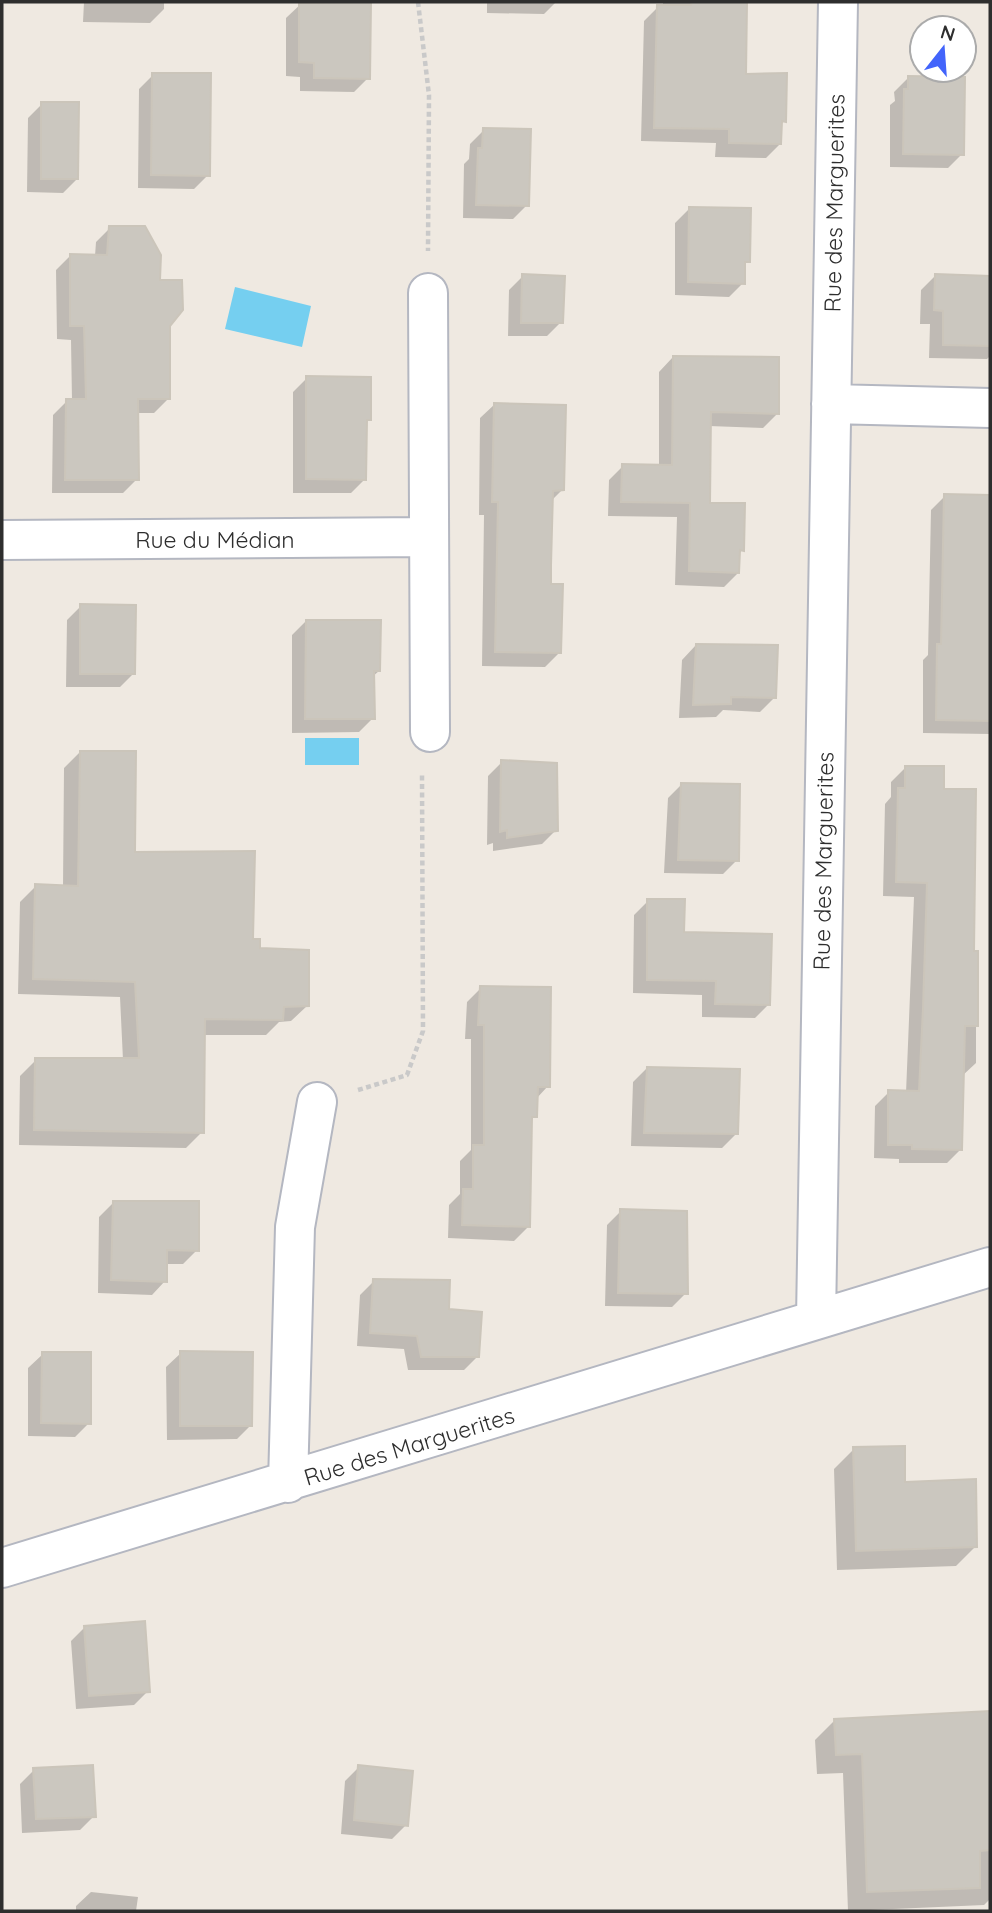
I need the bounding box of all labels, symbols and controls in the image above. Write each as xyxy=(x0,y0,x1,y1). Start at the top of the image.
north arrow xyxy=(908,14,978,84)
text: N xyxy=(938,19,958,46)
street label: Rue des Marguerites xyxy=(818,94,850,312)
street label: Rue du Médian xyxy=(135,525,295,554)
street label: Rue des Marguerites xyxy=(807,752,839,970)
street label: Rue des Marguerites xyxy=(300,1400,518,1492)

